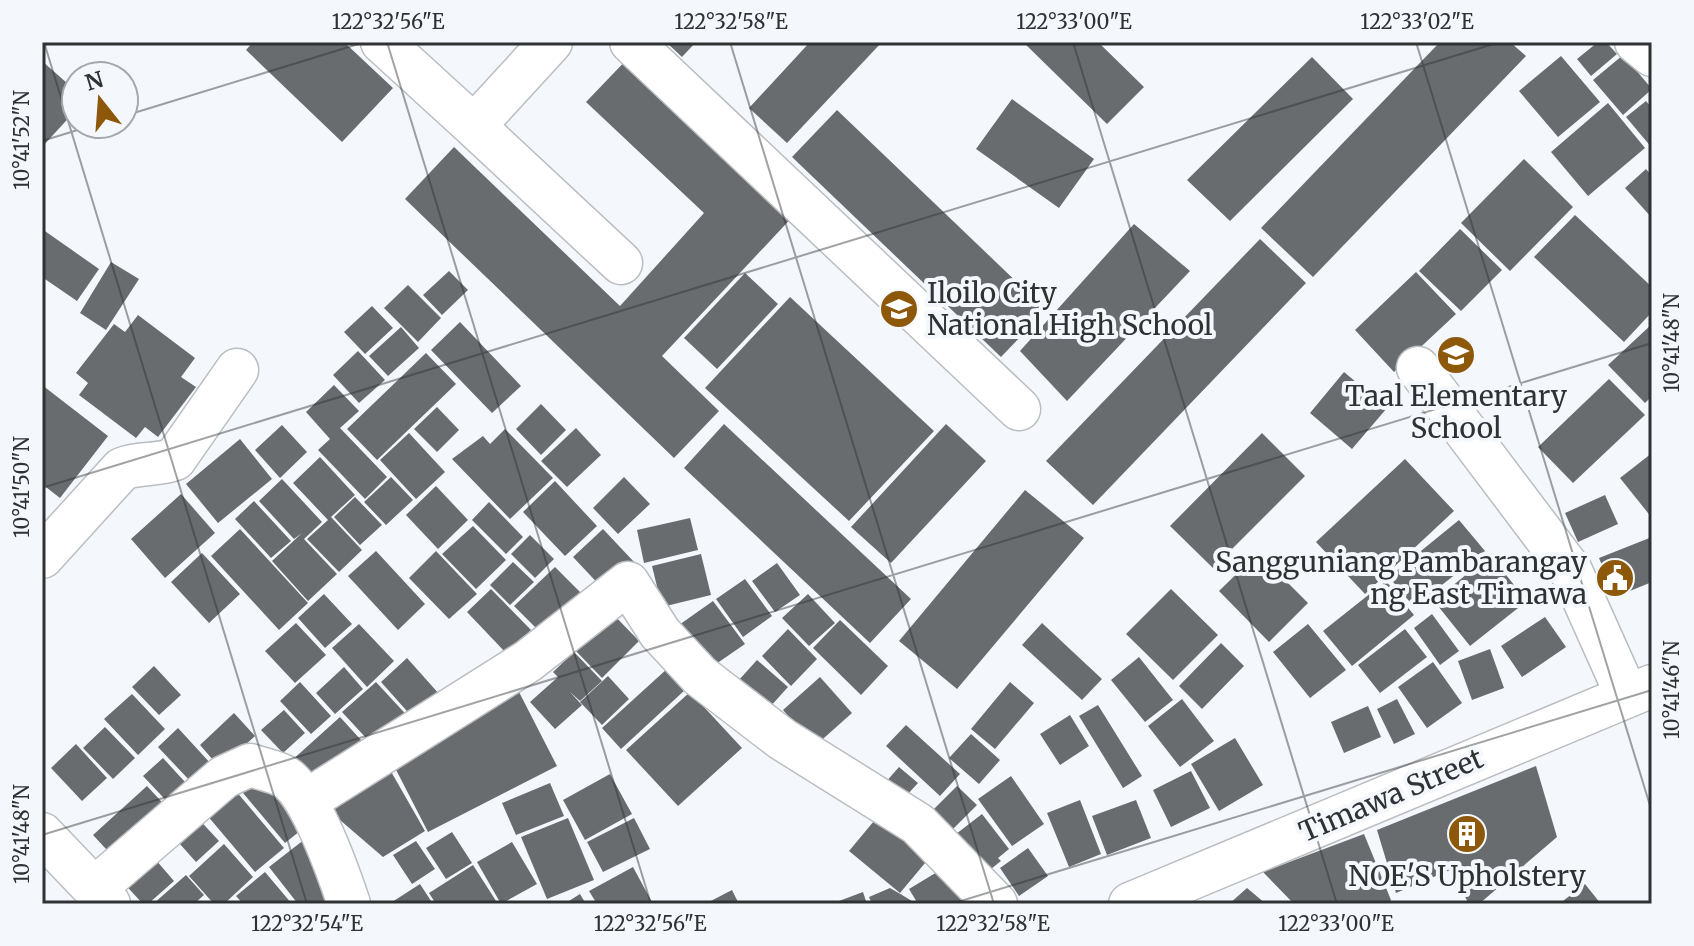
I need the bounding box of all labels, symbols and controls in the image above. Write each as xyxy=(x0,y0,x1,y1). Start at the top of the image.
text: 122°32'56"E xyxy=(332,9,445,34)
text: 122°32'58"E xyxy=(674,9,788,34)
text: 122°33'00"E xyxy=(1016,9,1132,34)
text: 122°33'02"E xyxy=(1360,9,1474,34)
north arrow xyxy=(60,60,140,140)
text: N xyxy=(82,65,107,97)
text: 10°41'52"N xyxy=(9,90,34,190)
place label: Iloilo City National High School xyxy=(927,275,1213,343)
school or university icon: Iloilo City National High School xyxy=(878,288,920,330)
text: 10°41'48"N xyxy=(1659,293,1684,393)
school or university icon: Taal Elementary School xyxy=(1435,334,1477,376)
place label: Taal Elementary School xyxy=(1345,378,1568,446)
text: 10°41'50"N xyxy=(9,436,34,538)
place label: Sangguniang Pambarangay ng East Timawa xyxy=(1215,544,1588,612)
public building icon: Sangguniang Pambarangay ng East Timawa xyxy=(1594,557,1636,599)
text: 10°41'46"N xyxy=(1659,640,1684,739)
street label: Timawa Street xyxy=(1293,740,1489,850)
text: 10°41'48"N xyxy=(9,784,34,884)
building icon: NOE'S Upholstery xyxy=(1446,813,1488,855)
place label: NOE'S Upholstery xyxy=(1348,858,1586,894)
text: 122°32'54"E xyxy=(251,911,363,936)
text: 122°32'56"E xyxy=(594,911,707,936)
text: 122°32'58"E xyxy=(936,911,1050,936)
text: 122°33'00"E xyxy=(1278,911,1394,936)

